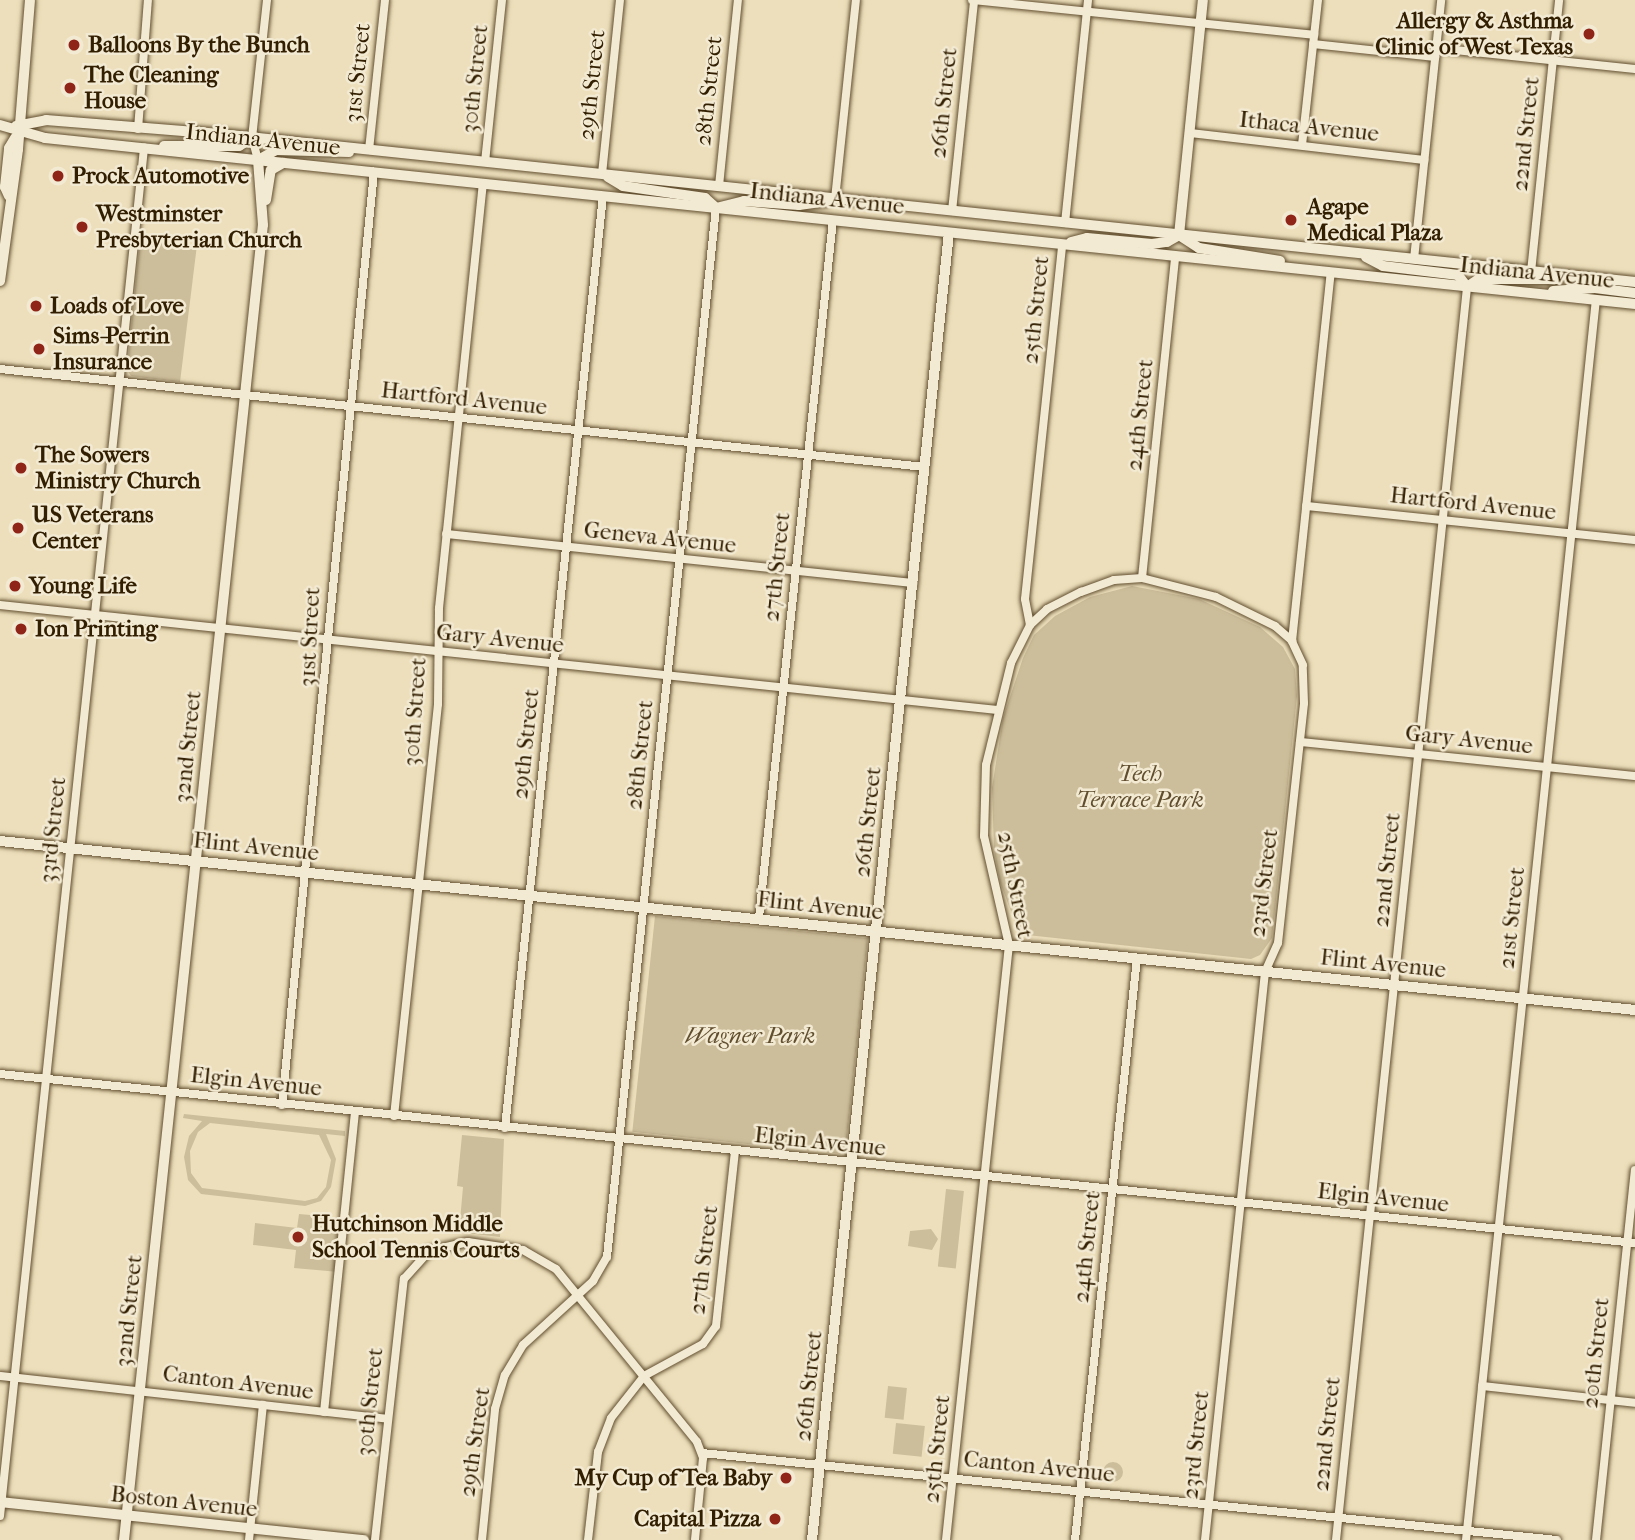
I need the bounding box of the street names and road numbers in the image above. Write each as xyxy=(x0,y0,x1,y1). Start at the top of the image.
street label: 31st Street xyxy=(339,22,377,124)
street label: 30th Street xyxy=(456,23,494,135)
street label: 29th Street xyxy=(572,29,612,141)
street label: 28th Street xyxy=(690,35,728,147)
street label: 26th Street xyxy=(924,46,964,160)
street label: 22nd Street xyxy=(1506,75,1546,193)
street label: Ithaca Avenue xyxy=(1238,106,1380,148)
street label: Indiana Avenue xyxy=(184,118,342,162)
street label: Indiana Avenue xyxy=(748,177,906,221)
street label: Indiana Avenue xyxy=(1458,251,1616,295)
street label: 25th Street xyxy=(1017,255,1055,365)
street label: 24th Street xyxy=(1120,358,1160,472)
street label: Hartford Avenue xyxy=(380,377,548,421)
street label: Hartford Avenue xyxy=(1389,482,1557,526)
street label: 27th Street xyxy=(758,511,796,623)
street label: Geneva Avenue xyxy=(582,516,738,560)
street label: 31st Street xyxy=(294,586,326,688)
street label: Gary Avenue xyxy=(435,619,565,659)
street label: 30th Street xyxy=(397,657,433,767)
street label: 29th Street xyxy=(506,688,546,800)
street label: 32nd Street xyxy=(168,690,208,804)
street label: 28th Street xyxy=(621,699,659,811)
street label: Gary Avenue xyxy=(1404,720,1534,760)
street label: 26th Street xyxy=(848,765,888,879)
street label: 33rd Street xyxy=(34,776,72,884)
street label: 22nd Street xyxy=(1367,811,1407,929)
street label: Flint Avenue xyxy=(192,827,320,867)
street label: 23rd Street xyxy=(1244,827,1284,939)
street label: 25th Street xyxy=(991,829,1039,941)
street label: 21st Street xyxy=(1493,866,1531,970)
street label: Flint Avenue xyxy=(756,886,884,926)
street label: Flint Avenue xyxy=(1319,944,1447,984)
street label: Elgin Avenue xyxy=(189,1061,323,1103)
street label: Elgin Avenue xyxy=(753,1121,887,1163)
street label: Elgin Avenue xyxy=(1316,1177,1450,1219)
street label: 24th Street xyxy=(1067,1190,1107,1304)
street label: 27th Street xyxy=(684,1204,724,1316)
street label: 32nd Street xyxy=(109,1254,149,1368)
street label: 20th Street xyxy=(1576,1296,1616,1410)
street label: 26th Street xyxy=(789,1329,829,1443)
street label: 30th Street xyxy=(351,1346,389,1458)
street label: Canton Avenue xyxy=(161,1360,315,1406)
street label: 22nd Street xyxy=(1307,1375,1347,1493)
street label: 29th Street xyxy=(454,1385,496,1499)
street label: 23rd Street xyxy=(1177,1389,1215,1501)
street label: 25th Street xyxy=(918,1394,956,1504)
street label: Canton Avenue xyxy=(962,1445,1116,1489)
street label: Boston Avenue xyxy=(109,1481,259,1523)

